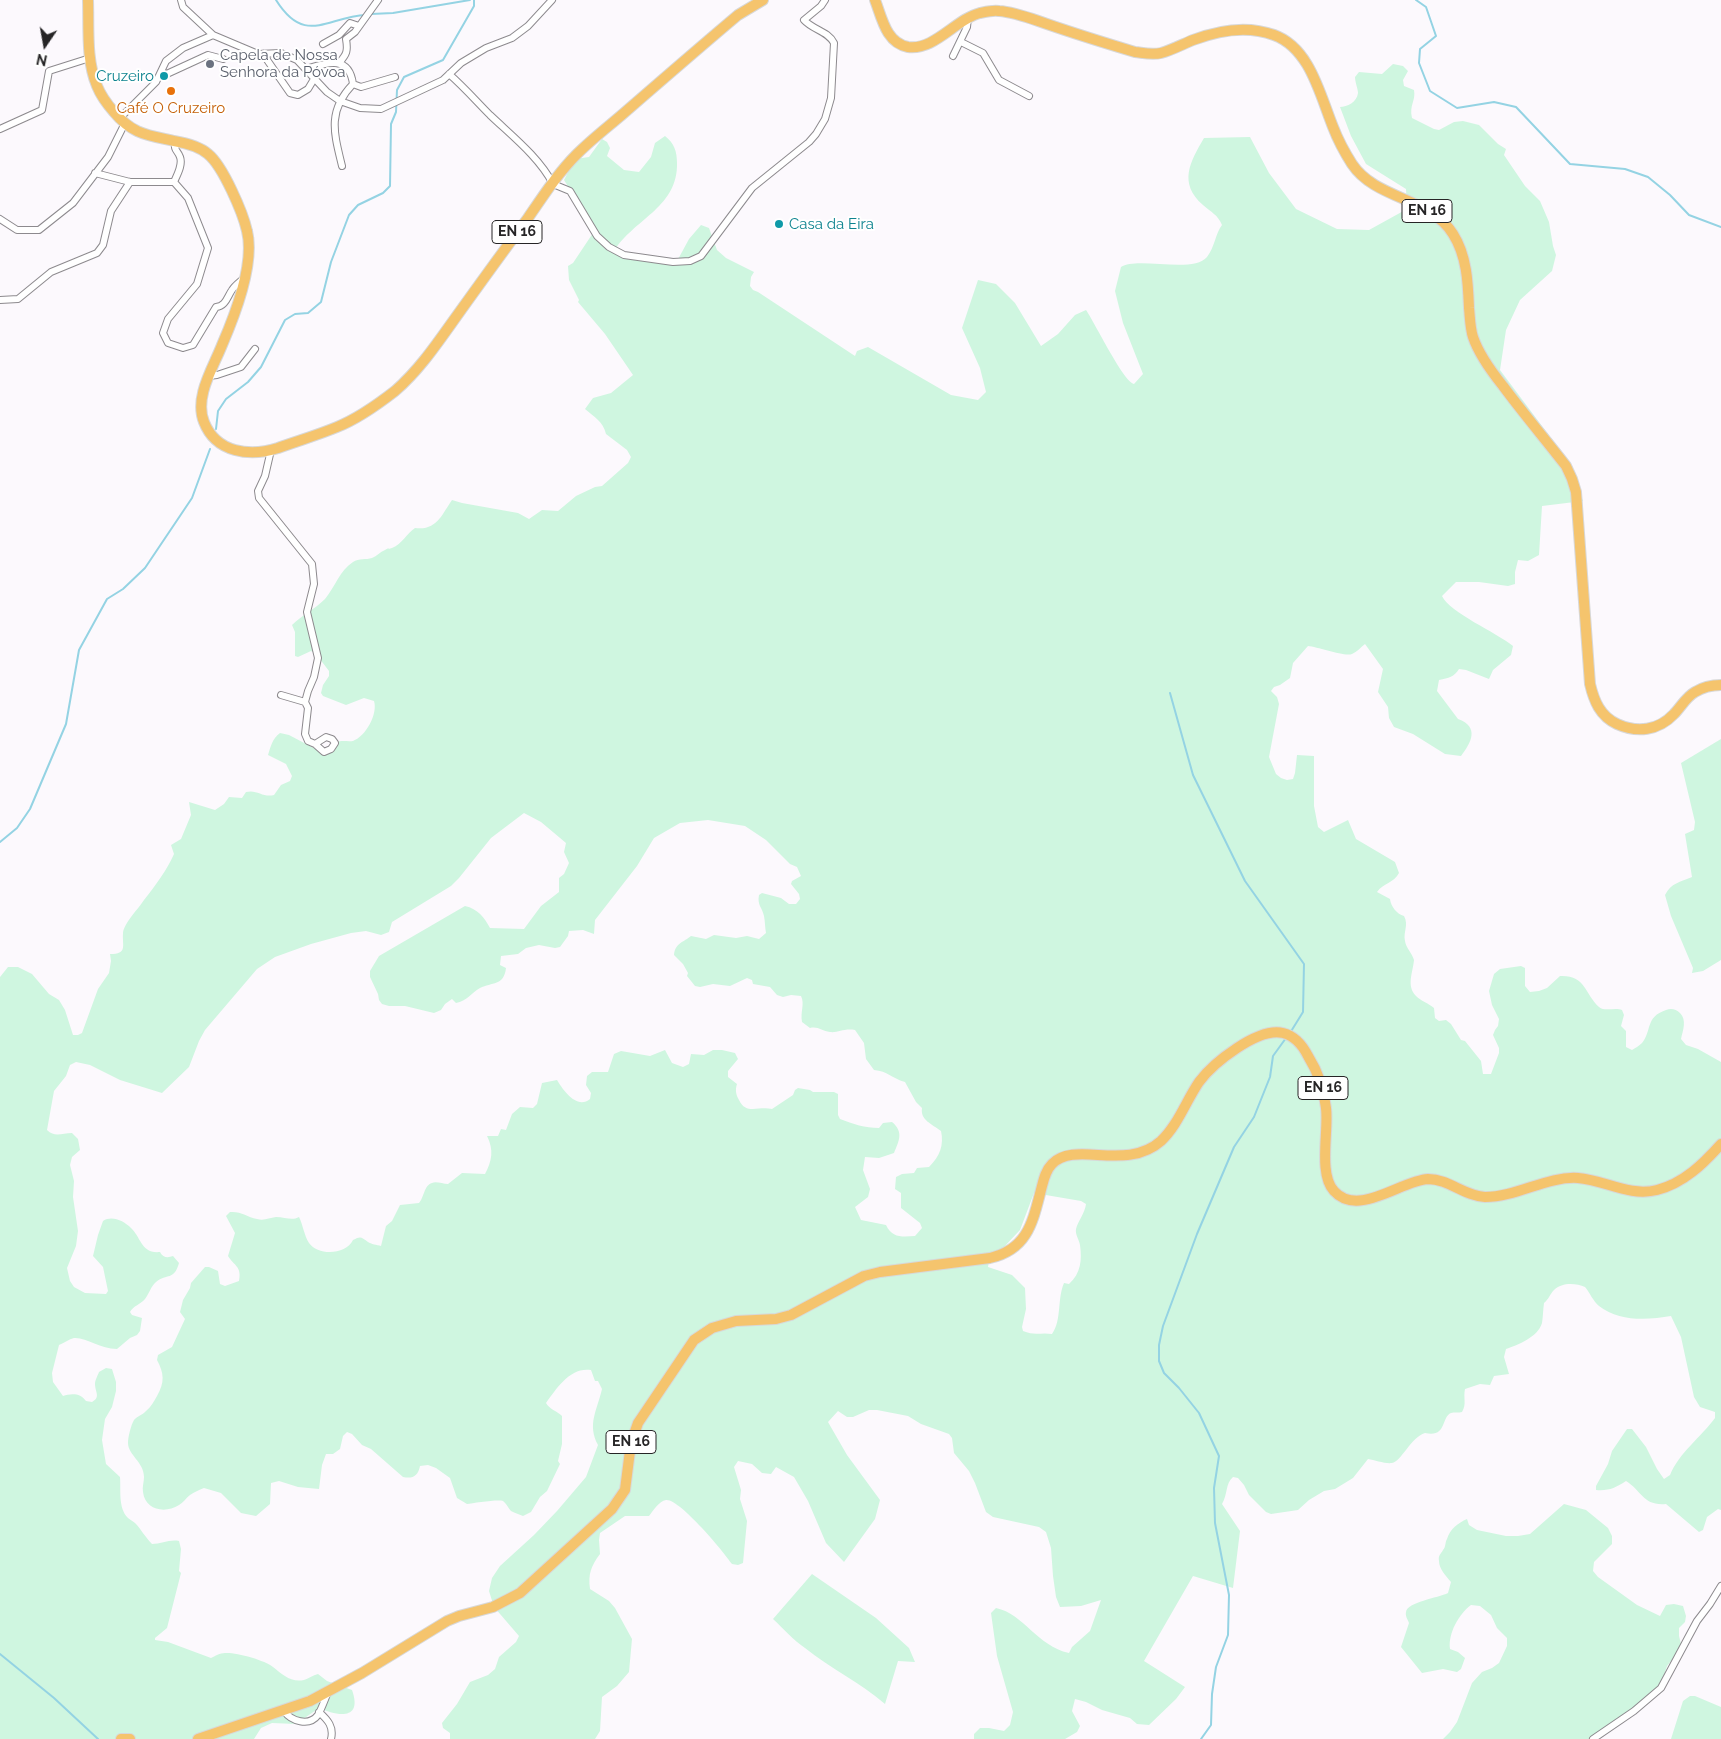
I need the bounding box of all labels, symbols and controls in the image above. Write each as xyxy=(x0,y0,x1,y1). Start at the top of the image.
north arrow xyxy=(20,20,70,70)
place label: Capela de Nossa Senhora da Póvoa xyxy=(220,46,346,81)
text: N xyxy=(35,51,49,69)
marker: Capela de Nossa Senhora da Póvoa xyxy=(204,58,216,70)
place label: Cruzeiro xyxy=(96,67,154,85)
marker: Cruzeiro xyxy=(158,70,170,82)
marker: Café O Cruzeiro xyxy=(165,85,177,97)
place label: Café O Cruzeiro xyxy=(117,99,225,117)
road number: EN 16 xyxy=(1402,200,1452,222)
place label: Casa da Eira xyxy=(789,215,874,233)
marker: Casa da Eira xyxy=(773,218,785,230)
road number: EN 16 xyxy=(492,220,542,243)
road number: EN 16 xyxy=(1298,1076,1348,1100)
road number: EN 16 xyxy=(606,1430,656,1454)

